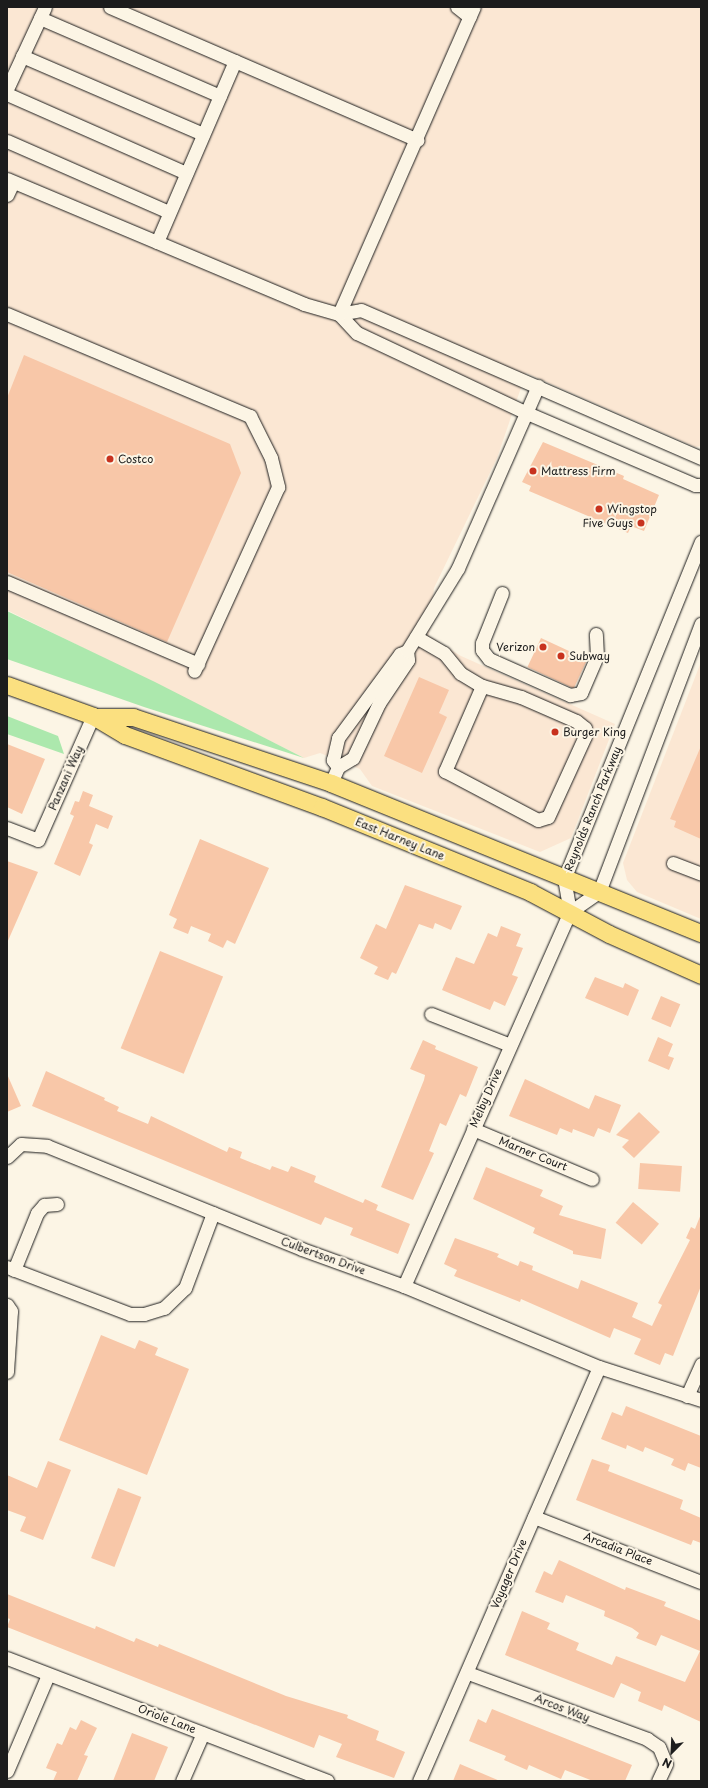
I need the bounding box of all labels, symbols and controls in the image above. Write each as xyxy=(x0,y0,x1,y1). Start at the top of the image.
place label: Costco xyxy=(118,452,153,466)
marker: Costco xyxy=(105,454,115,464)
place label: Mattress Firm xyxy=(541,464,615,478)
marker: Mattress Firm xyxy=(528,466,538,476)
place label: Wingstop xyxy=(607,502,657,516)
marker: Wingstop xyxy=(594,504,604,514)
place label: Five Guys xyxy=(582,516,633,530)
marker: Five Guys xyxy=(636,518,646,528)
place label: Verizon xyxy=(496,640,535,654)
marker: Verizon xyxy=(538,642,548,652)
place label: Subway xyxy=(569,649,610,663)
marker: Subway xyxy=(556,651,566,661)
place label: Burger King xyxy=(563,725,626,739)
marker: Burger King xyxy=(550,727,560,737)
street label: Panzani Way xyxy=(46,744,86,812)
street label: Reynolds Ranch Parkway xyxy=(562,745,624,873)
street label: East Harney Lane xyxy=(353,815,447,863)
street label: Melby Drive xyxy=(467,1066,505,1130)
street label: Marner Court xyxy=(497,1134,569,1174)
street label: Culbertson Drive xyxy=(279,1235,367,1277)
street label: Arcadia Place xyxy=(581,1530,655,1568)
street label: Voyager Drive xyxy=(488,1537,530,1611)
street label: Arcos Way xyxy=(533,1691,591,1725)
street label: Oriole Lane xyxy=(136,1702,198,1736)
north arrow xyxy=(652,1732,692,1772)
text: N xyxy=(659,1754,674,1773)

